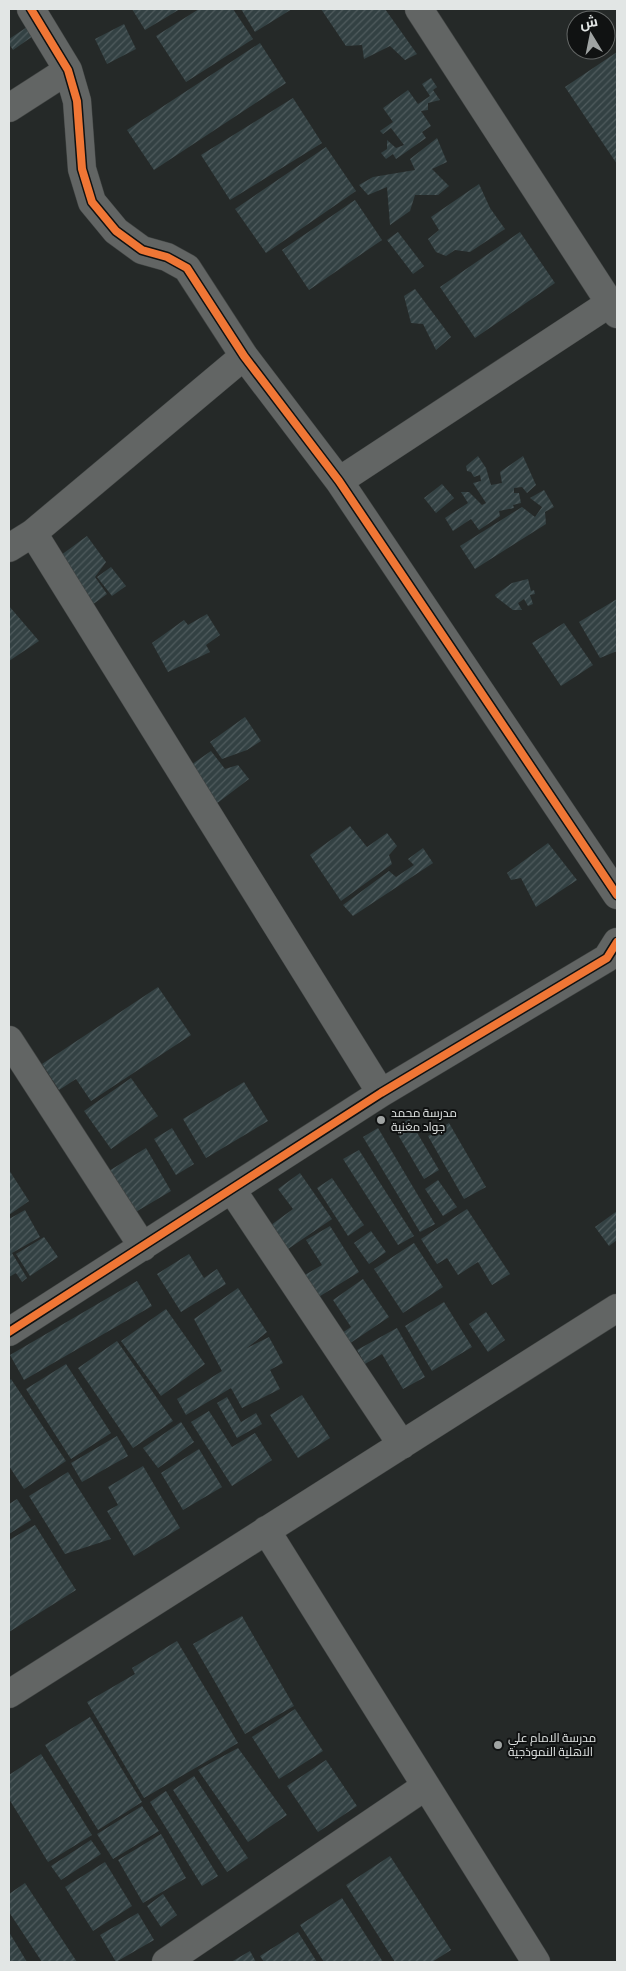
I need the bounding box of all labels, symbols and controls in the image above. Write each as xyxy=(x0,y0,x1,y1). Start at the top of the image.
north arrow xyxy=(566,10,616,60)
text: ش xyxy=(578,12,599,33)
place label: مدرسة محمد جواد مغنية xyxy=(391,1105,457,1134)
marker: مدرسة محمد جواد مغنية xyxy=(375,1114,387,1126)
place label: مدرسة الامام علي الاهلية النموذجية xyxy=(508,1730,596,1759)
marker: مدرسة الامام علي الاهلية النموذجية xyxy=(492,1739,504,1751)

